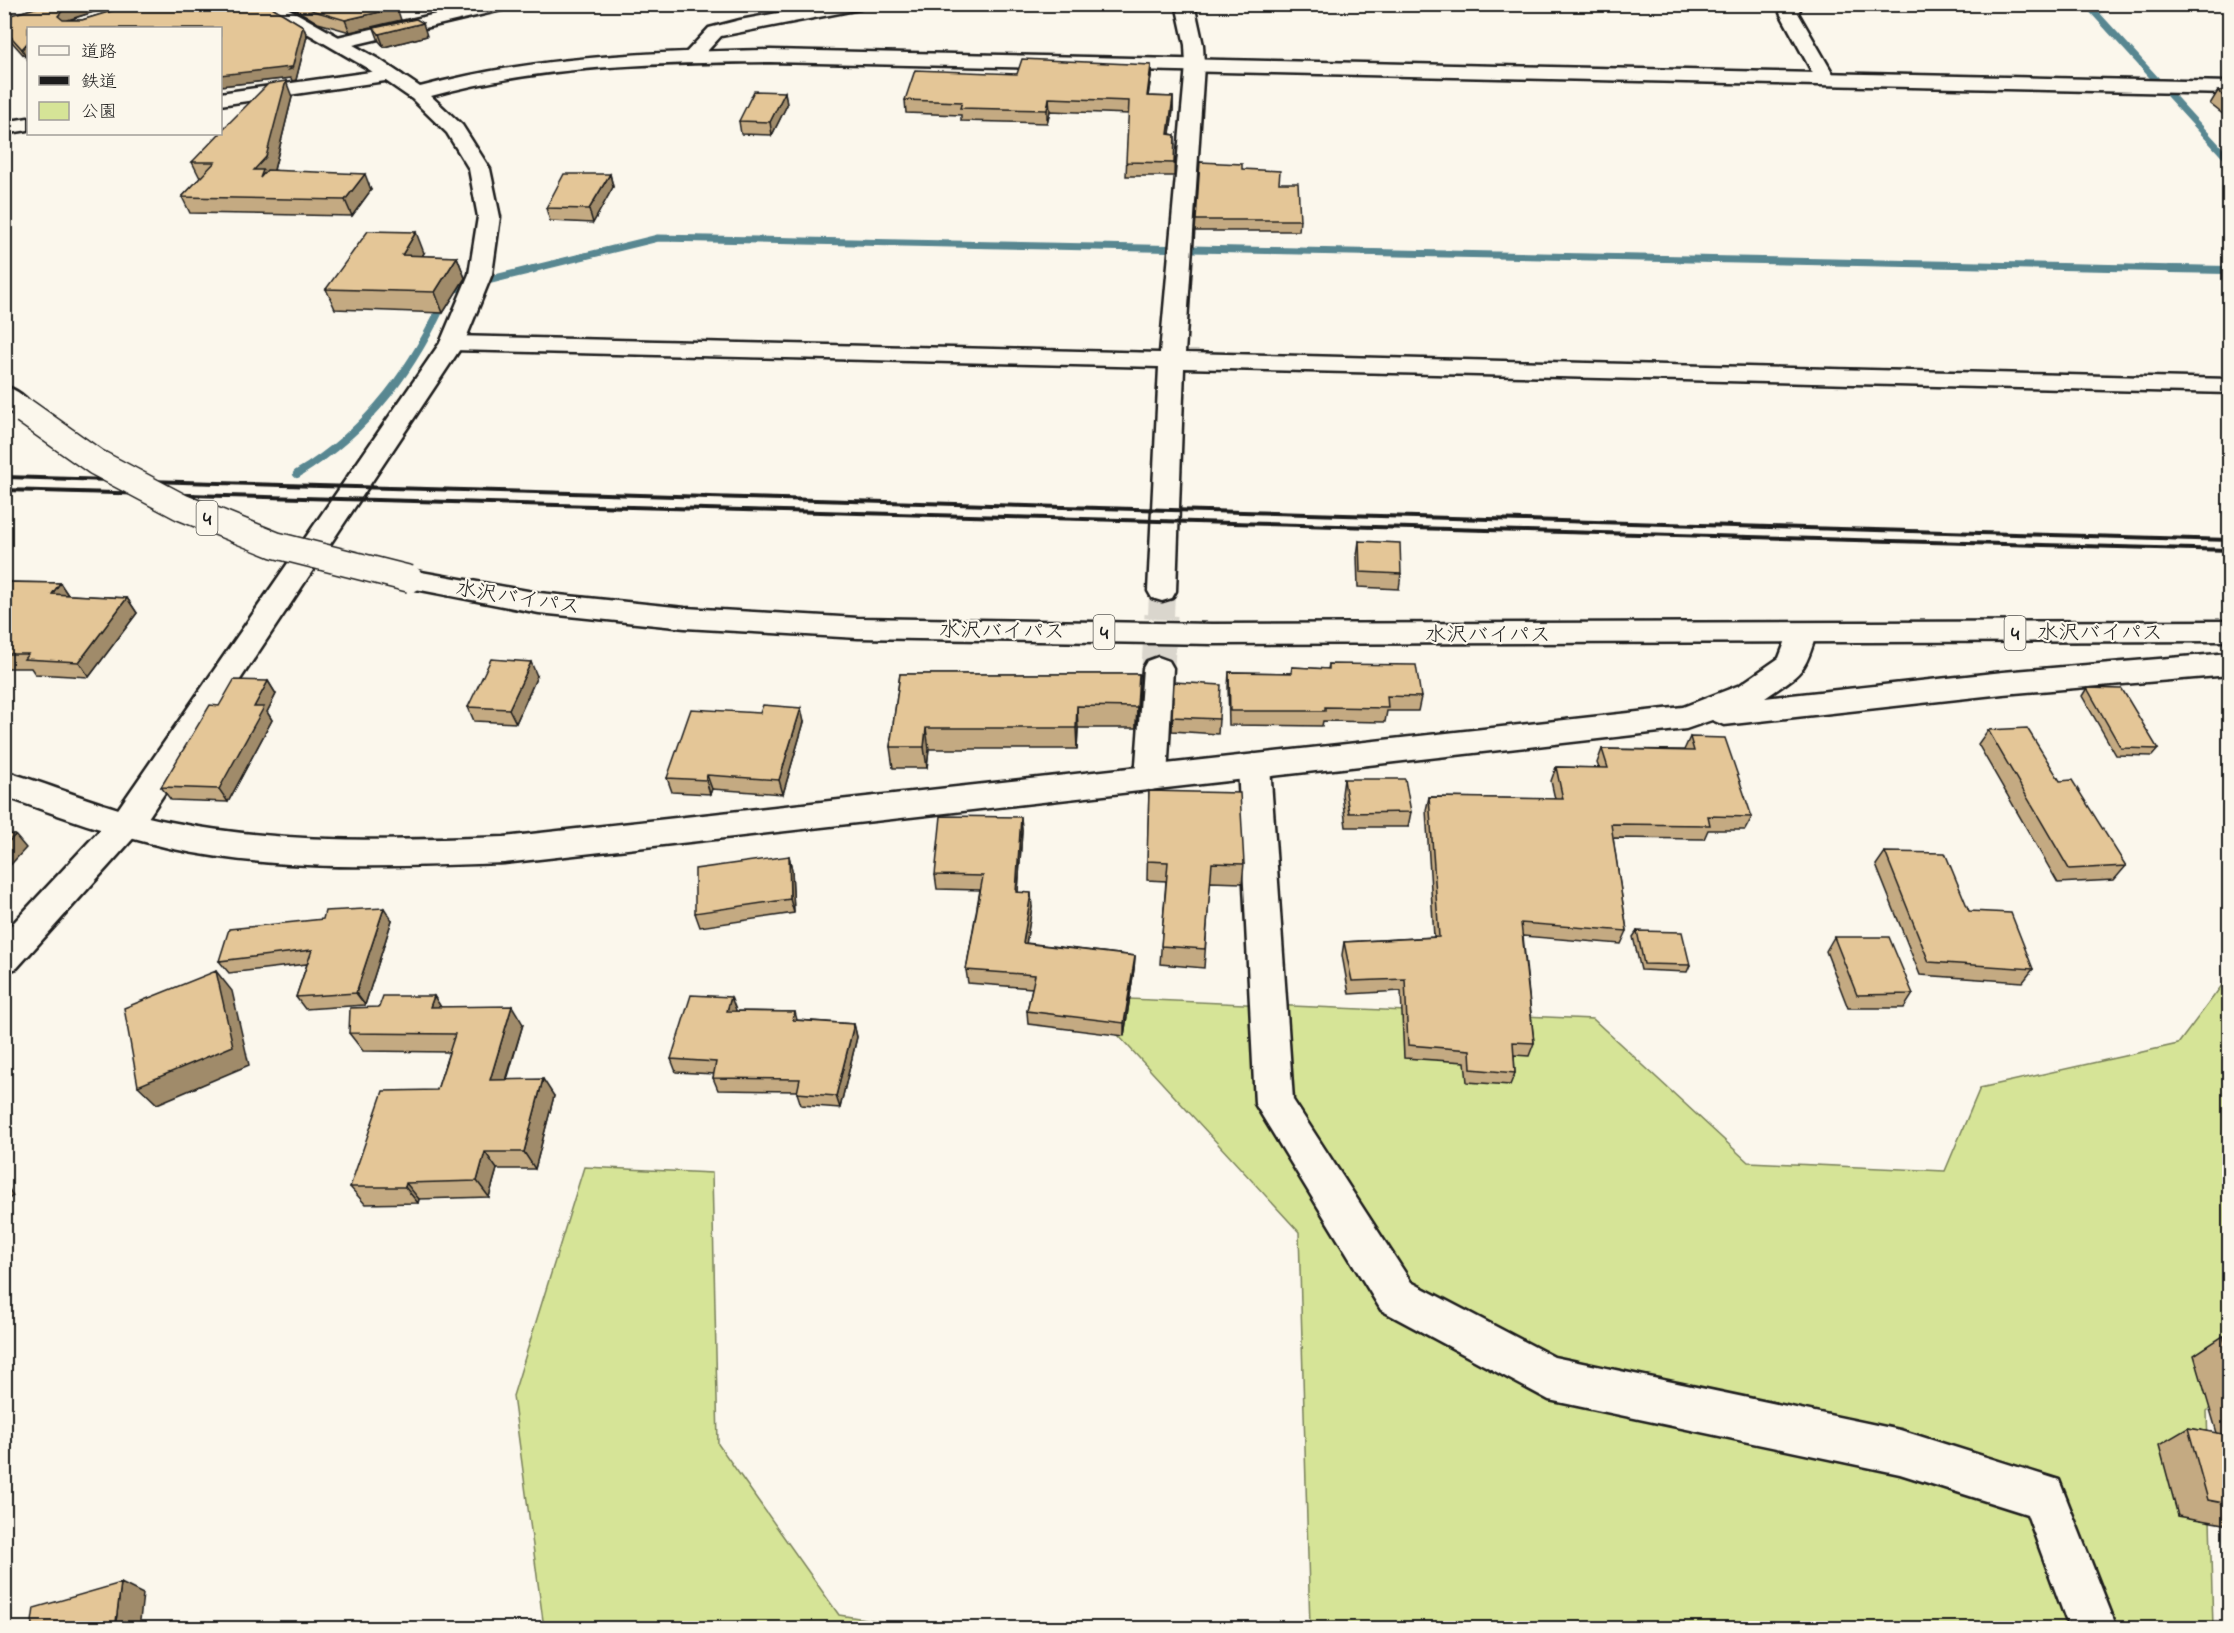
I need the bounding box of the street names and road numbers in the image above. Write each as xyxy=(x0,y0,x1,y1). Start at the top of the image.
road number: 4 xyxy=(196,501,218,535)
street label: 水沢バイパス xyxy=(453,574,582,624)
road number: 4 xyxy=(1094,615,1114,649)
street label: 水沢バイパス xyxy=(939,616,1065,648)
road number: 4 xyxy=(2004,616,2026,650)
street label: 水沢バイパス xyxy=(2037,619,2163,649)
street label: 水沢バイパス xyxy=(1425,621,1551,651)

